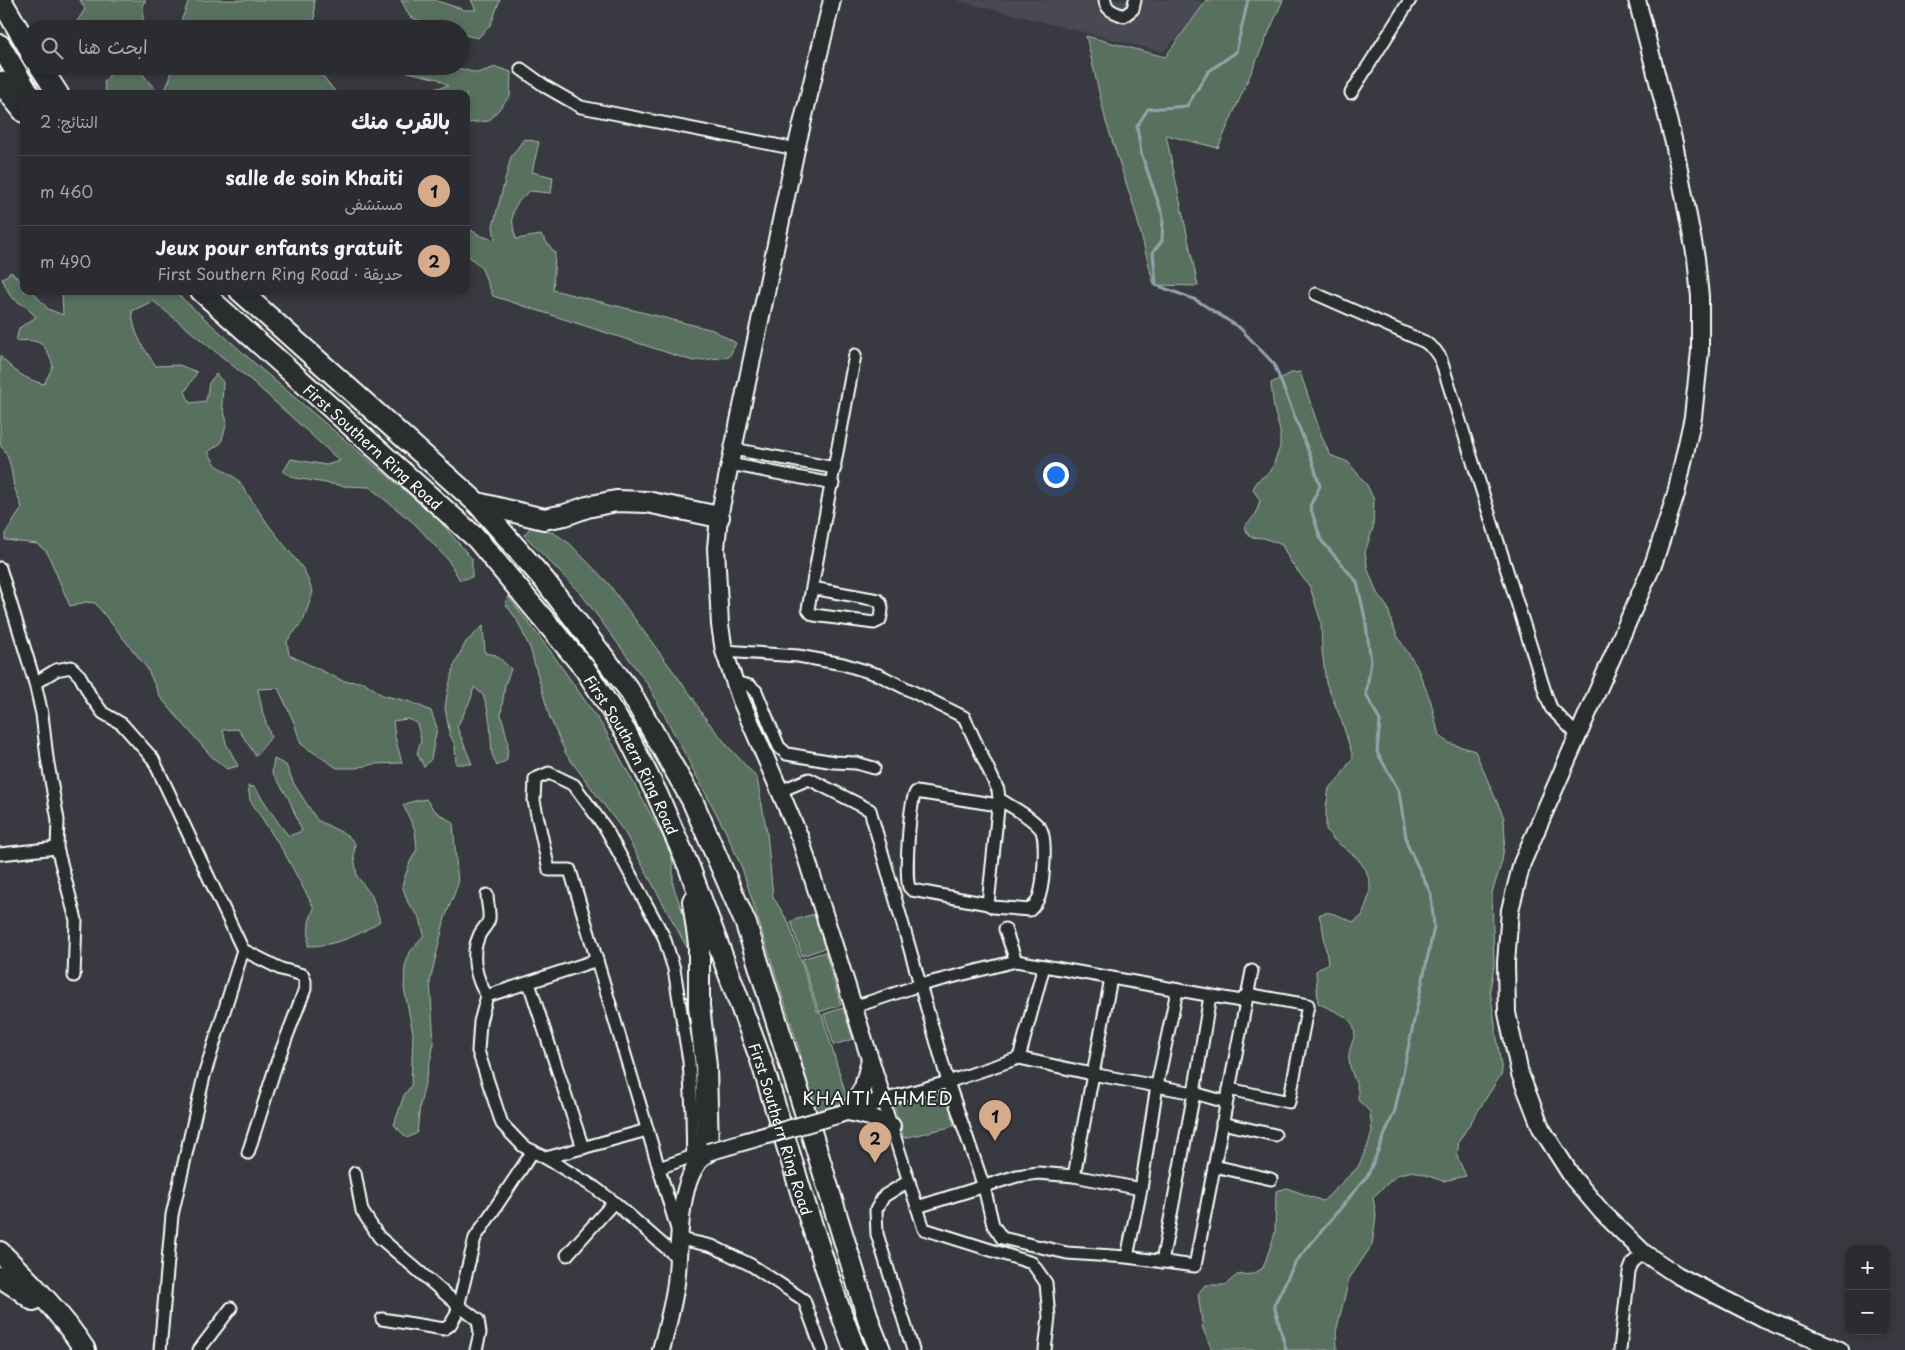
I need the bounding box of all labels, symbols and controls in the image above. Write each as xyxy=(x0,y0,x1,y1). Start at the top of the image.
search box xyxy=(20,20,470,75)
text: ابحث هنا xyxy=(78,32,148,60)
icon: search xyxy=(38,34,66,62)
text: بالقرب منك xyxy=(351,104,450,136)
text: النتائج: 2 xyxy=(40,109,98,133)
text: salle de soin Khaiti xyxy=(225,163,403,191)
text: 460 m xyxy=(40,179,93,203)
text: 1 xyxy=(430,179,438,203)
text: مستشفى xyxy=(344,191,403,215)
text: Jeux pour enfants gratuit xyxy=(156,233,403,261)
text: 490 m xyxy=(40,249,91,273)
text: 2 xyxy=(428,249,440,273)
text: حديقة · First Southern Ring Road xyxy=(157,261,403,285)
street label: First Southern Ring Road xyxy=(299,378,448,515)
your location xyxy=(1043,462,1069,488)
street label: First Southern Ring Road xyxy=(580,670,685,838)
street label: First Southern Ring Road xyxy=(744,1039,819,1218)
district label: KHAITI AHMED xyxy=(802,1084,954,1111)
pin: 1 xyxy=(979,1100,1011,1141)
pin: 2 xyxy=(859,1122,891,1163)
map controls xyxy=(1845,1245,1890,1335)
button: + xyxy=(1845,1245,1890,1290)
button: − xyxy=(1845,1290,1890,1335)

